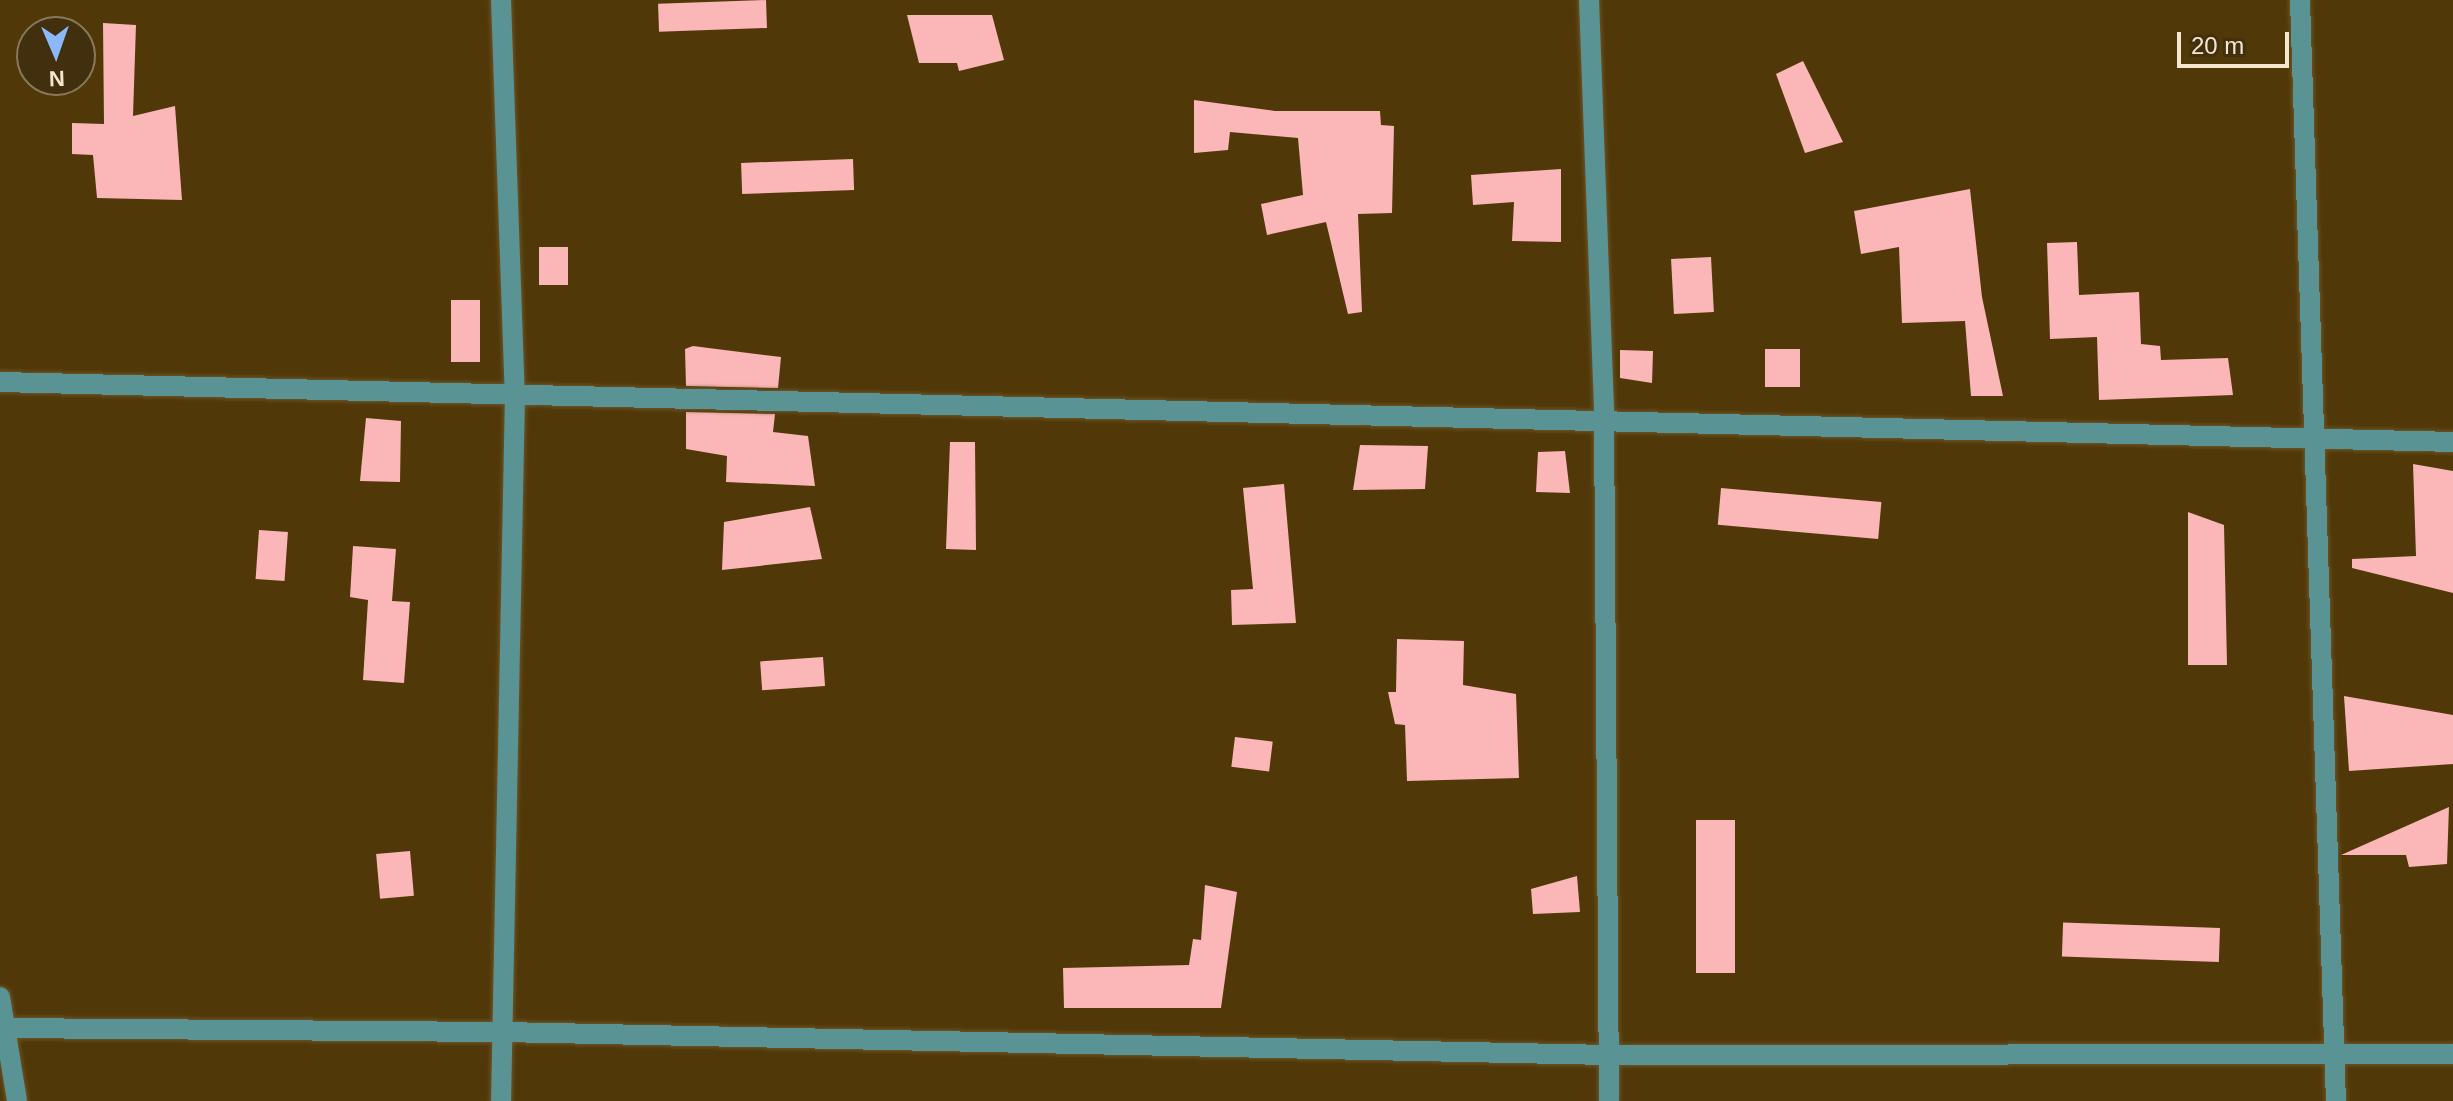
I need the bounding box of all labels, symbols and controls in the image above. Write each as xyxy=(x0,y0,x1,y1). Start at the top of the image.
north arrow xyxy=(16,16,96,96)
scale bar xyxy=(2181,16,2293,66)
text: 20 m xyxy=(2191,32,2244,59)
text: N xyxy=(48,66,65,91)

